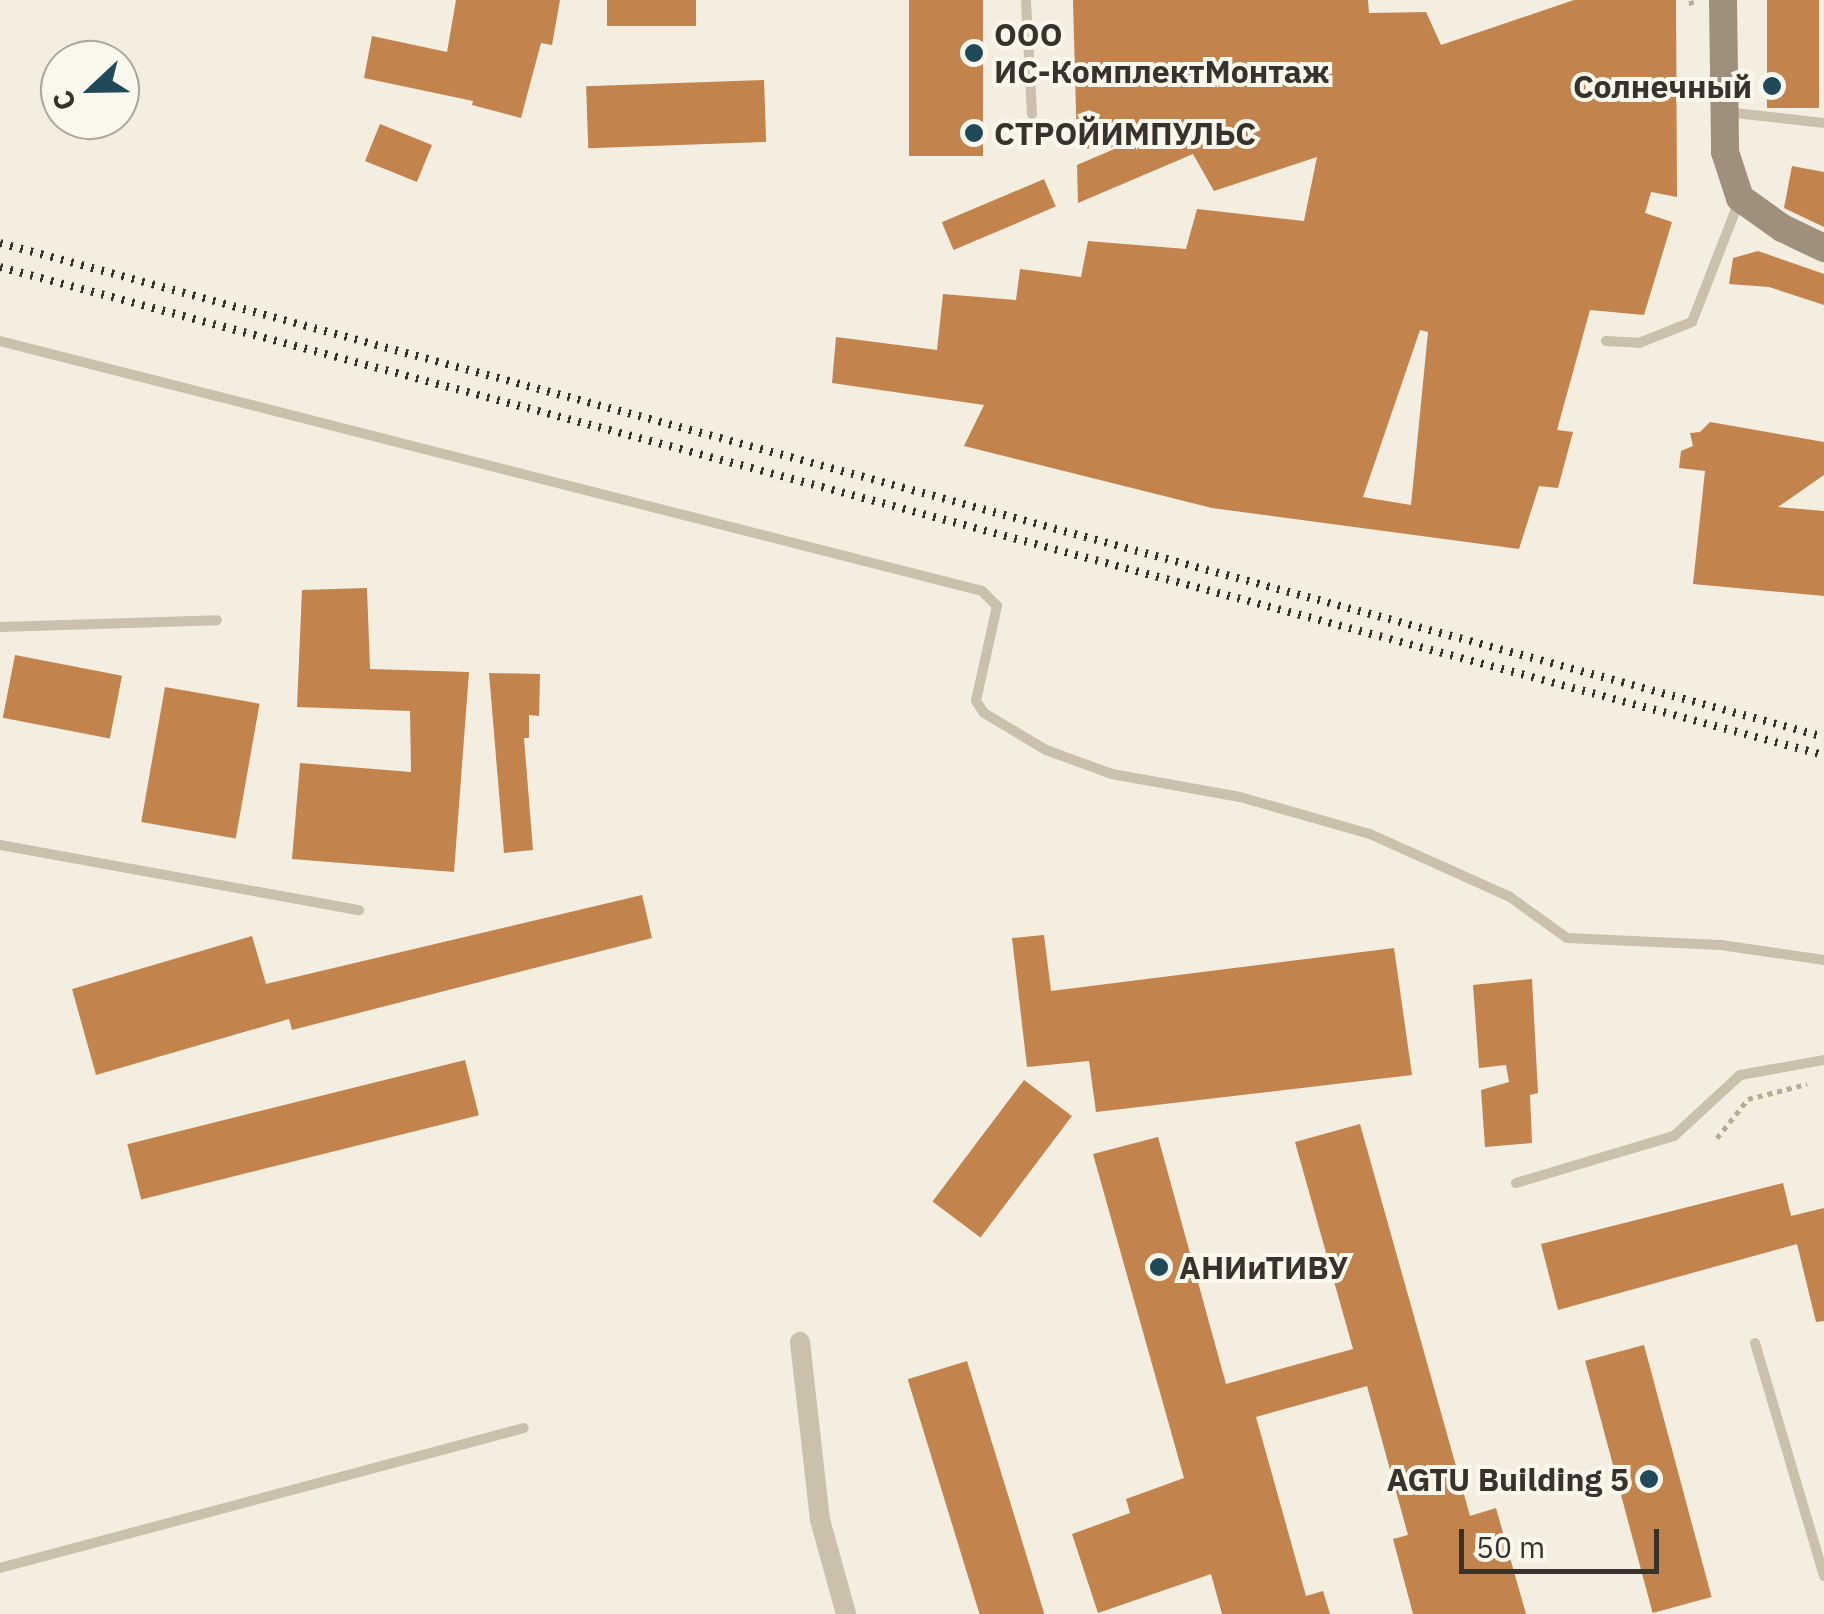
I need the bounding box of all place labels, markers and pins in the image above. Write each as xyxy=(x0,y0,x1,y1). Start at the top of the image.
place label: ООО ИС-КомплектМонтаж xyxy=(994,16,1330,91)
marker: ООО ИС-КомплектМонтаж xyxy=(963,42,985,64)
place label: Солнечный xyxy=(1573,67,1752,105)
marker: Солнечный xyxy=(1761,75,1783,97)
place label: СТРОЙИМПУЛЬС xyxy=(994,114,1256,152)
marker: СТРОЙИМПУЛЬС xyxy=(963,122,985,144)
place label: АНИиТИВУ xyxy=(1179,1248,1348,1286)
marker: АНИиТИВУ xyxy=(1148,1256,1170,1278)
place label: AGTU Building 5 xyxy=(1386,1460,1629,1498)
marker: AGTU Building 5 xyxy=(1638,1468,1660,1490)

